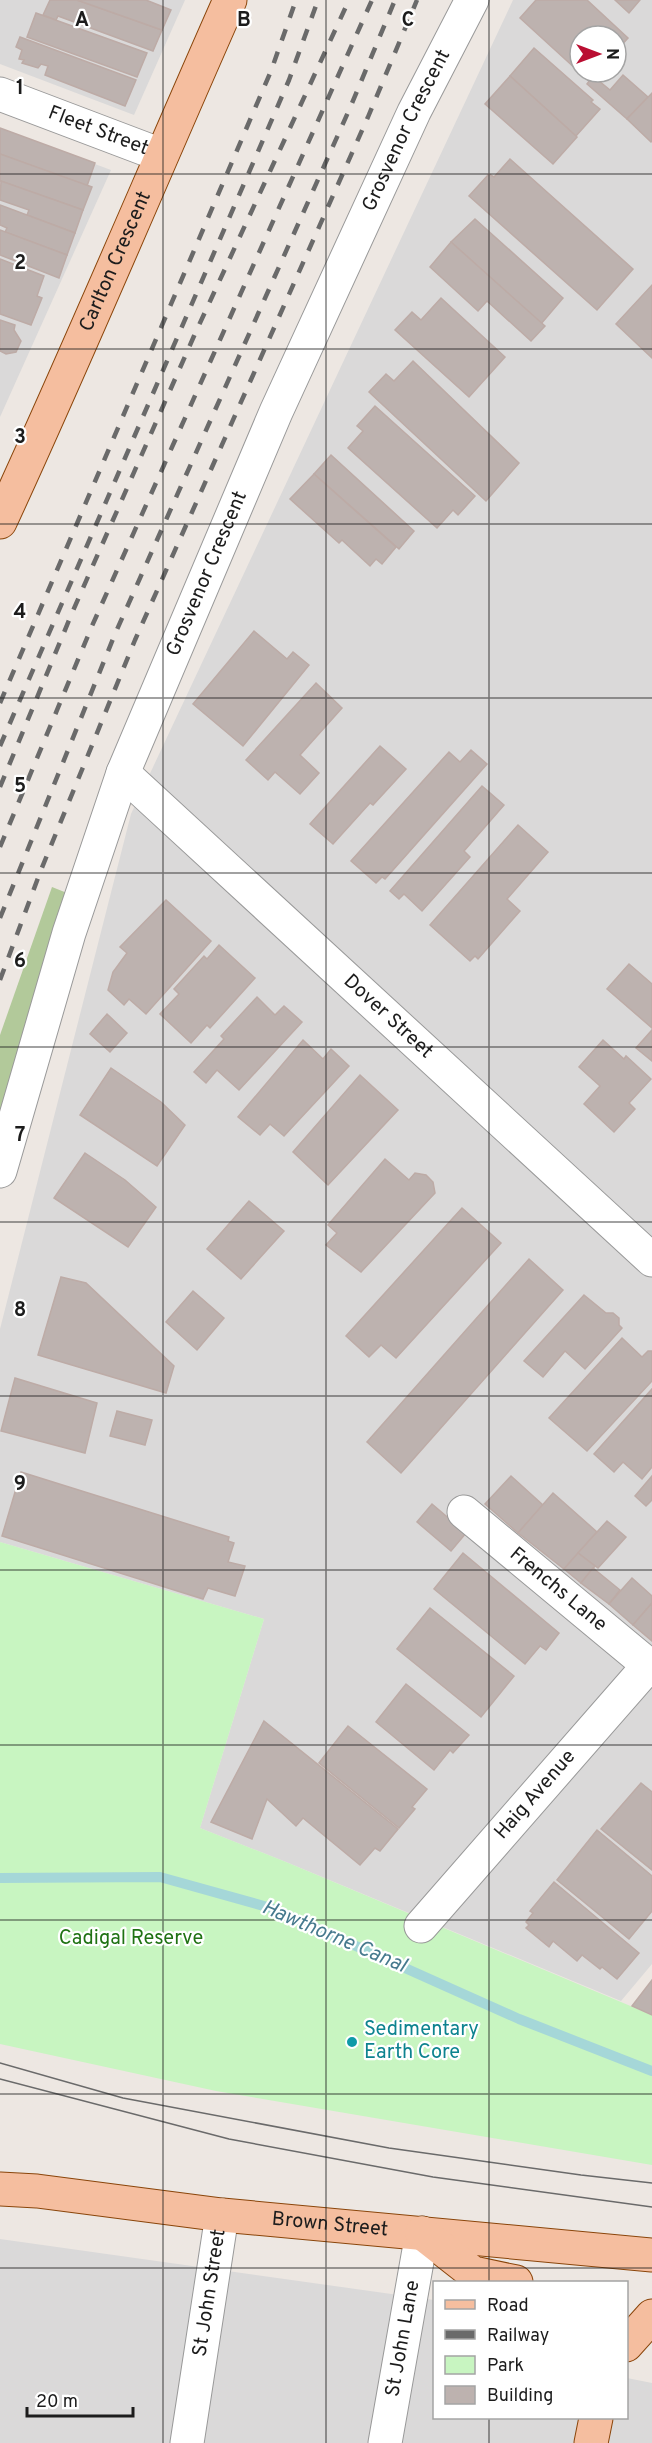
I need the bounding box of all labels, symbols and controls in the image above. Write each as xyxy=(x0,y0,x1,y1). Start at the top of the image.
text: A xyxy=(75,8,89,34)
text: B xyxy=(237,8,251,34)
text: C xyxy=(402,8,414,34)
north arrow xyxy=(568,24,628,84)
street label: Grosvenor Crescent xyxy=(357,45,457,216)
text: N xyxy=(601,48,621,60)
text: 1 xyxy=(16,76,24,102)
street label: Fleet Street xyxy=(44,100,152,162)
street label: Carlton Crescent xyxy=(74,187,158,336)
text: 2 xyxy=(14,251,26,277)
text: 3 xyxy=(14,425,26,451)
street label: Grosvenor Crescent xyxy=(161,487,254,660)
text: 4 xyxy=(14,600,26,626)
text: 5 xyxy=(14,774,26,800)
text: 6 xyxy=(14,949,26,975)
street label: Dover Street xyxy=(337,969,438,1065)
text: 7 xyxy=(15,1123,25,1149)
text: 8 xyxy=(14,1298,26,1324)
text: 9 xyxy=(14,1472,26,1498)
street label: Frenchs Lane xyxy=(504,1542,612,1638)
street label: Haig Avenue xyxy=(489,1745,582,1845)
water label: Hawthorne Canal xyxy=(258,1894,412,1980)
park label: Cadigal Reserve xyxy=(59,1926,203,1952)
place label: Sedimentary Earth Core xyxy=(364,2017,479,2066)
marker: Sedimentary Earth Core xyxy=(345,2035,359,2049)
street label: Brown Street xyxy=(271,2207,389,2243)
street label: St John Street xyxy=(187,2227,233,2358)
street label: St John Lane xyxy=(380,2278,426,2399)
legend xyxy=(433,2281,628,2419)
text: Road xyxy=(487,2295,529,2318)
text: Railway xyxy=(487,2325,549,2348)
text: Park xyxy=(487,2355,524,2378)
scale bar xyxy=(27,2380,134,2418)
text: Building xyxy=(487,2385,553,2408)
text: 20 m xyxy=(36,2391,78,2414)

